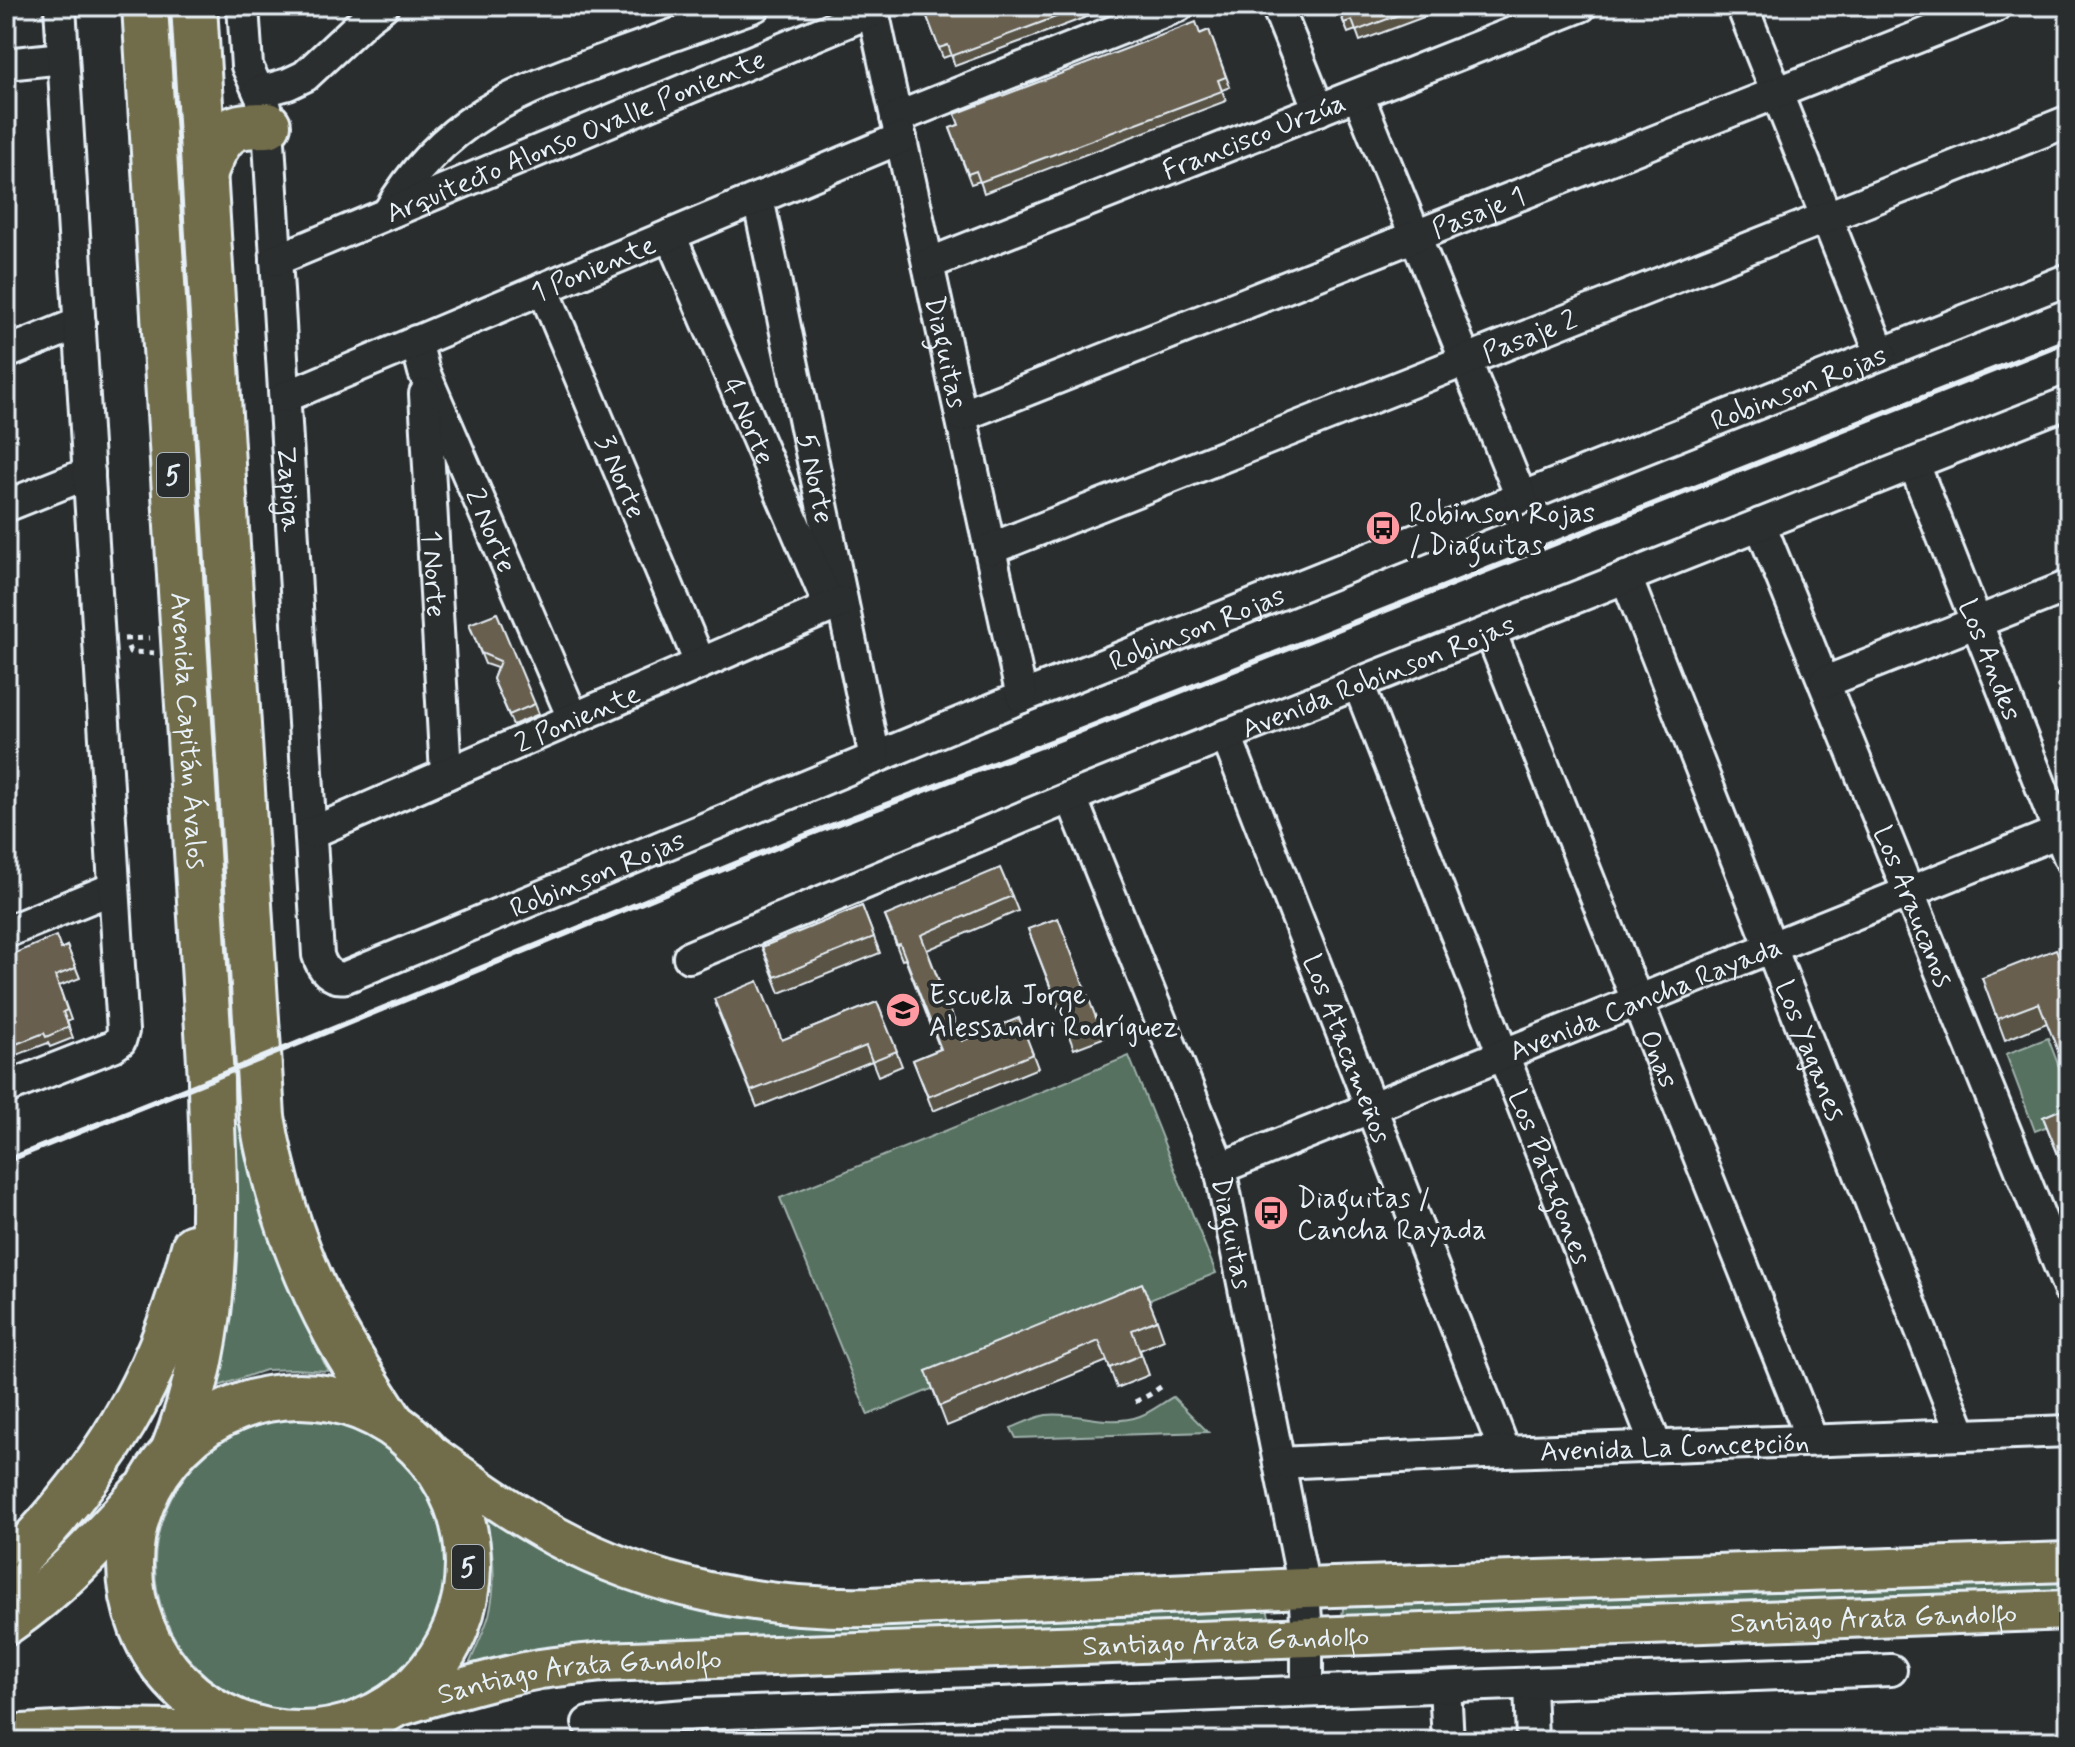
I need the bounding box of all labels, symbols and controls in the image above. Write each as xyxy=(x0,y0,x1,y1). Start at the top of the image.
street label: Arquitecto Alonso Ovalle Poniente xyxy=(381,42,771,233)
street label: Francisco Urzúa xyxy=(1157,85,1351,191)
street label: Pasaje 1 xyxy=(1427,178,1531,249)
street label: 1 Poniente xyxy=(526,227,662,312)
street label: Diaguitas xyxy=(915,293,975,412)
street label: Pasaje 2 xyxy=(1477,302,1583,373)
street label: Robinson Rojas xyxy=(1706,338,1892,441)
street label: 4 Norte xyxy=(712,372,782,471)
street label: 3 Norte xyxy=(586,430,653,525)
street label: 5 Norte xyxy=(787,430,842,527)
street label: Zapiga xyxy=(266,445,308,533)
road number: 5 xyxy=(157,453,189,497)
street label: 2 Norte xyxy=(455,483,524,579)
place label: Robinson Rojas / Diaguitas xyxy=(1409,496,1595,568)
bus stop icon: Robinson Rojas / Diaguitas xyxy=(1364,509,1402,547)
street label: 1 Norte xyxy=(412,529,453,618)
street label: Robinson Rojas xyxy=(1104,578,1291,681)
street label: Avenida Capitán Ávalos xyxy=(160,591,214,871)
street label: Los Andes xyxy=(1948,594,2029,726)
street label: Avenida Robinson Rojas xyxy=(1237,607,1521,749)
street label: 2 Poniente xyxy=(510,676,646,763)
street label: Los Araucanos xyxy=(1863,821,1961,993)
street label: Robinson Rojas xyxy=(505,823,691,928)
street label: Avenida Cancha Rayada xyxy=(1504,929,1788,1071)
street label: Los Atacameños xyxy=(1292,949,1399,1149)
street label: Los Yaganes xyxy=(1765,975,1853,1127)
place label: Escuela Jorge Alessandri Rodríguez xyxy=(929,978,1178,1047)
school or university icon: Escuela Jorge Alessandri Rodríguez xyxy=(884,991,922,1029)
street label: Onas xyxy=(1630,1025,1686,1094)
street label: Los Patagones xyxy=(1498,1085,1599,1270)
street label: Diaguitas xyxy=(1201,1174,1260,1293)
place label: Diaguitas / Cancha Rayada xyxy=(1297,1181,1487,1250)
bus stop icon: Diaguitas / Cancha Rayada xyxy=(1252,1194,1290,1232)
street label: Avenida La Concepción xyxy=(1539,1425,1810,1472)
road number: 5 xyxy=(452,1545,484,1589)
street label: Santiago Arata Gandolfo xyxy=(1729,1596,2018,1643)
street label: Santiago Arata Gandolfo xyxy=(1082,1619,1370,1666)
street label: Santiago Arata Gandolfo xyxy=(434,1642,722,1715)

